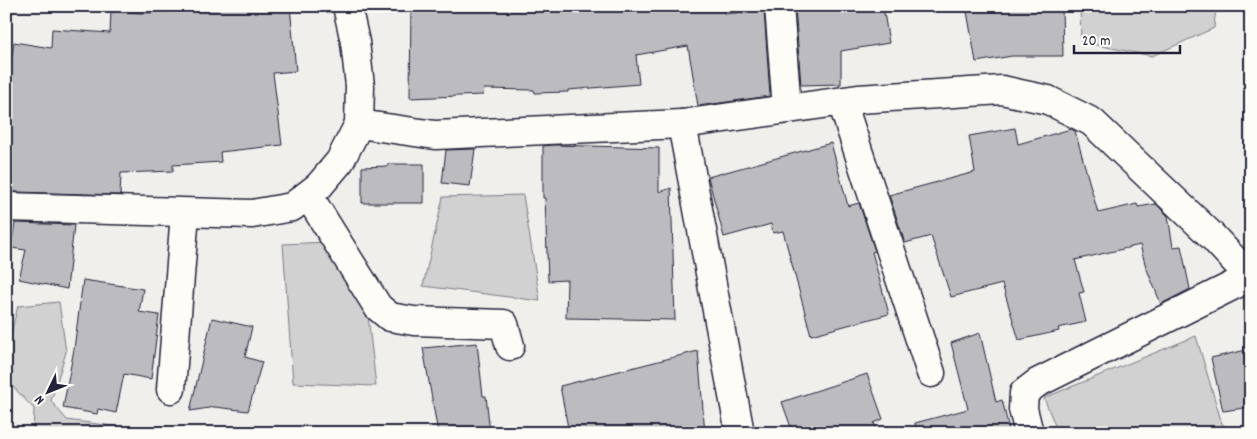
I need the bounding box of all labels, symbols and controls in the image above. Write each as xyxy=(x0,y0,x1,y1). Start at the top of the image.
scale bar xyxy=(1074,22,1181,54)
text: 20 m xyxy=(1082,31,1110,53)
north arrow xyxy=(22,366,72,416)
text: N xyxy=(30,390,50,409)

